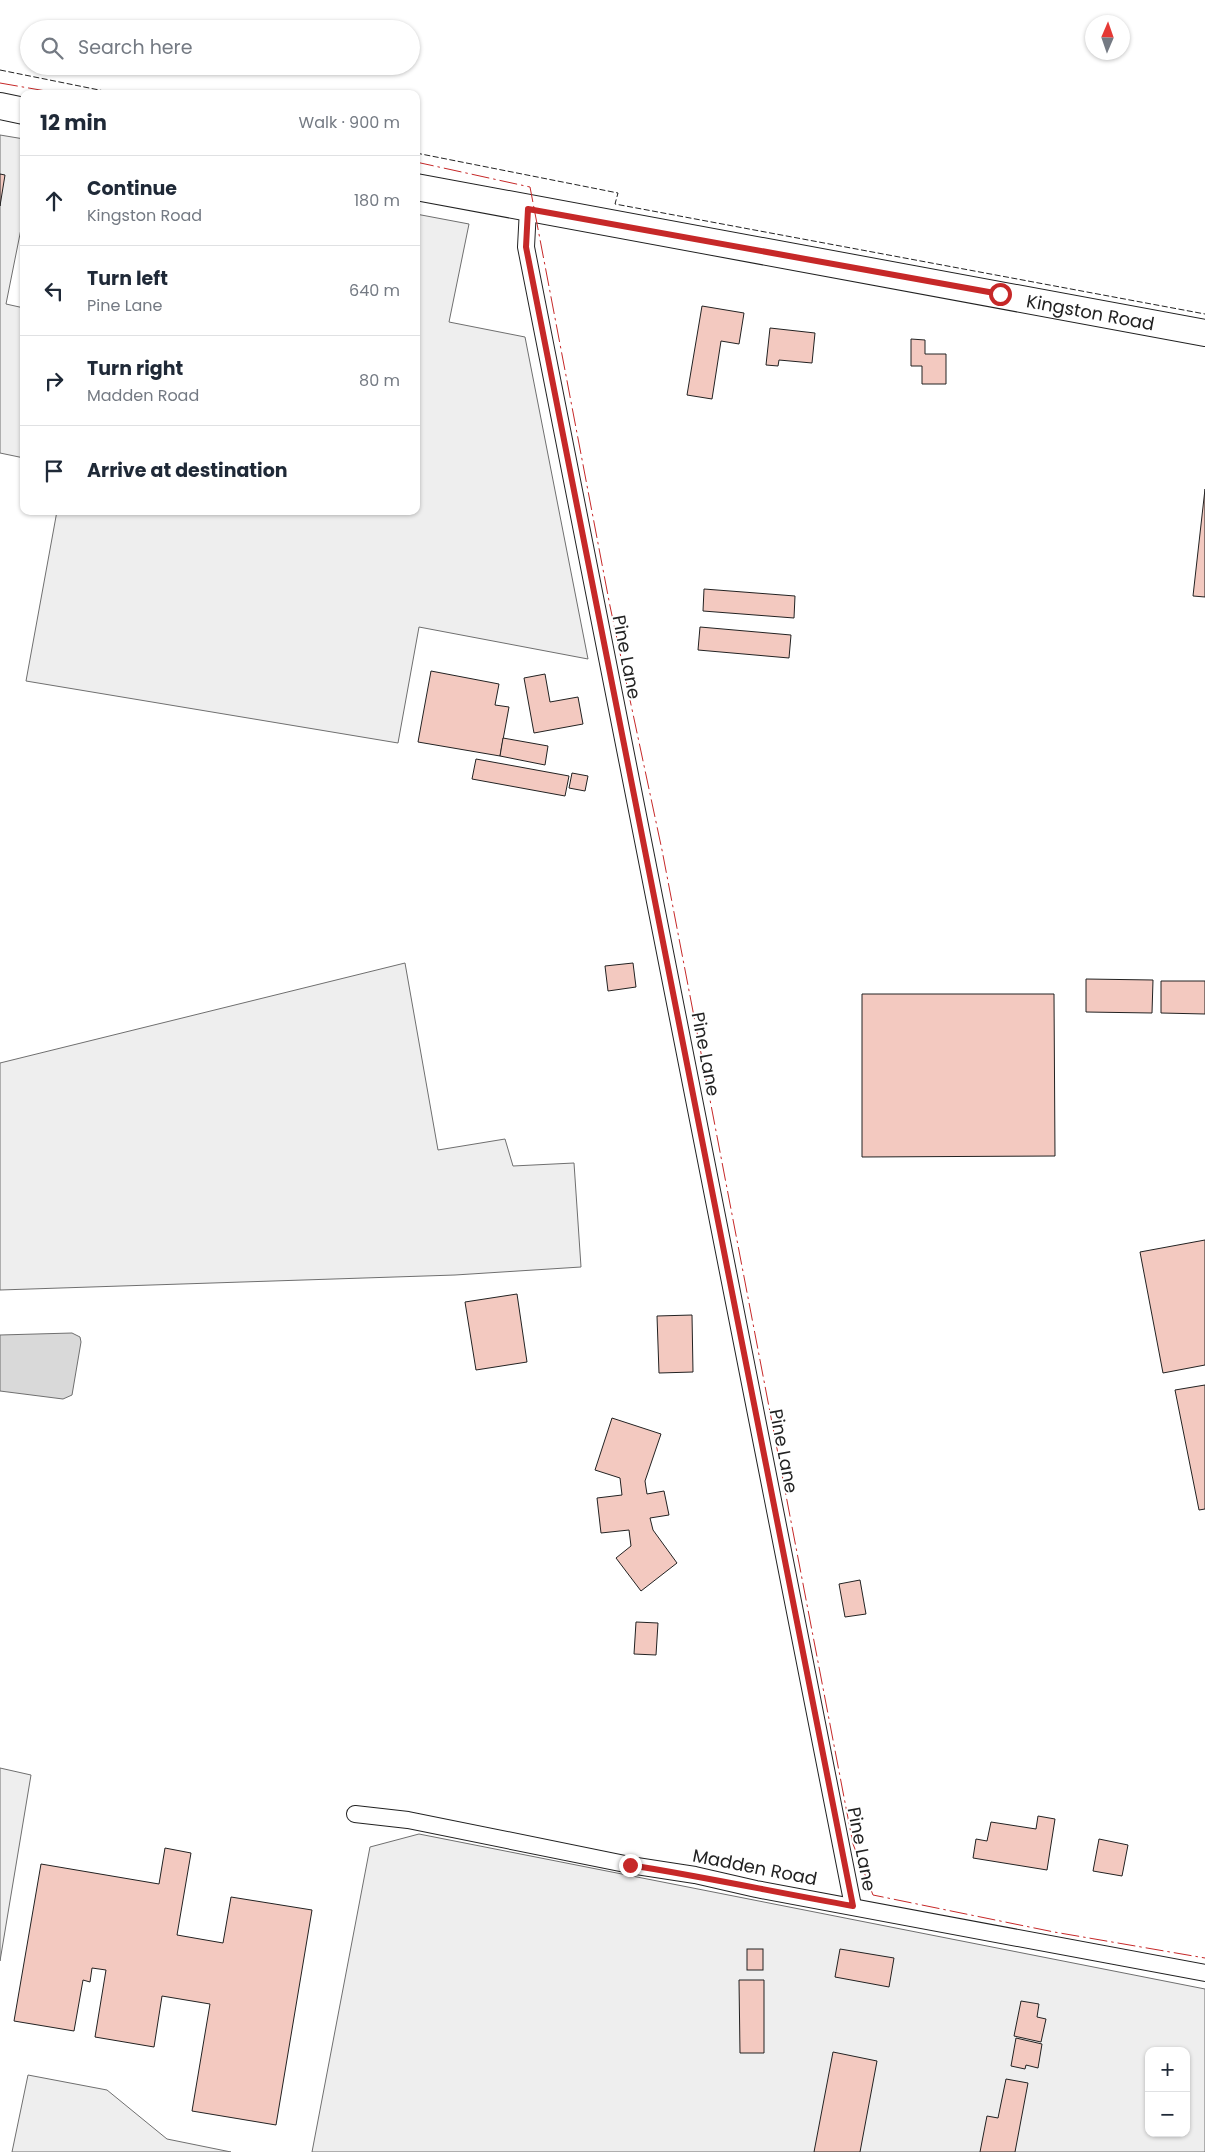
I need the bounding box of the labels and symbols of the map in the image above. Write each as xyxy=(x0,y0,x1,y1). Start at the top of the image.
north arrow xyxy=(1085,15,1130,60)
route start xyxy=(989,283,1012,306)
street label: Kingston Road xyxy=(1025,288,1157,336)
street label: Pine Lane xyxy=(607,613,647,701)
street label: Pine Lane xyxy=(686,1010,726,1098)
street label: Pine Lane xyxy=(764,1407,804,1495)
street label: Pine Lane xyxy=(842,1805,882,1893)
street label: Madden Road xyxy=(691,1843,819,1891)
route end xyxy=(619,1854,642,1877)

